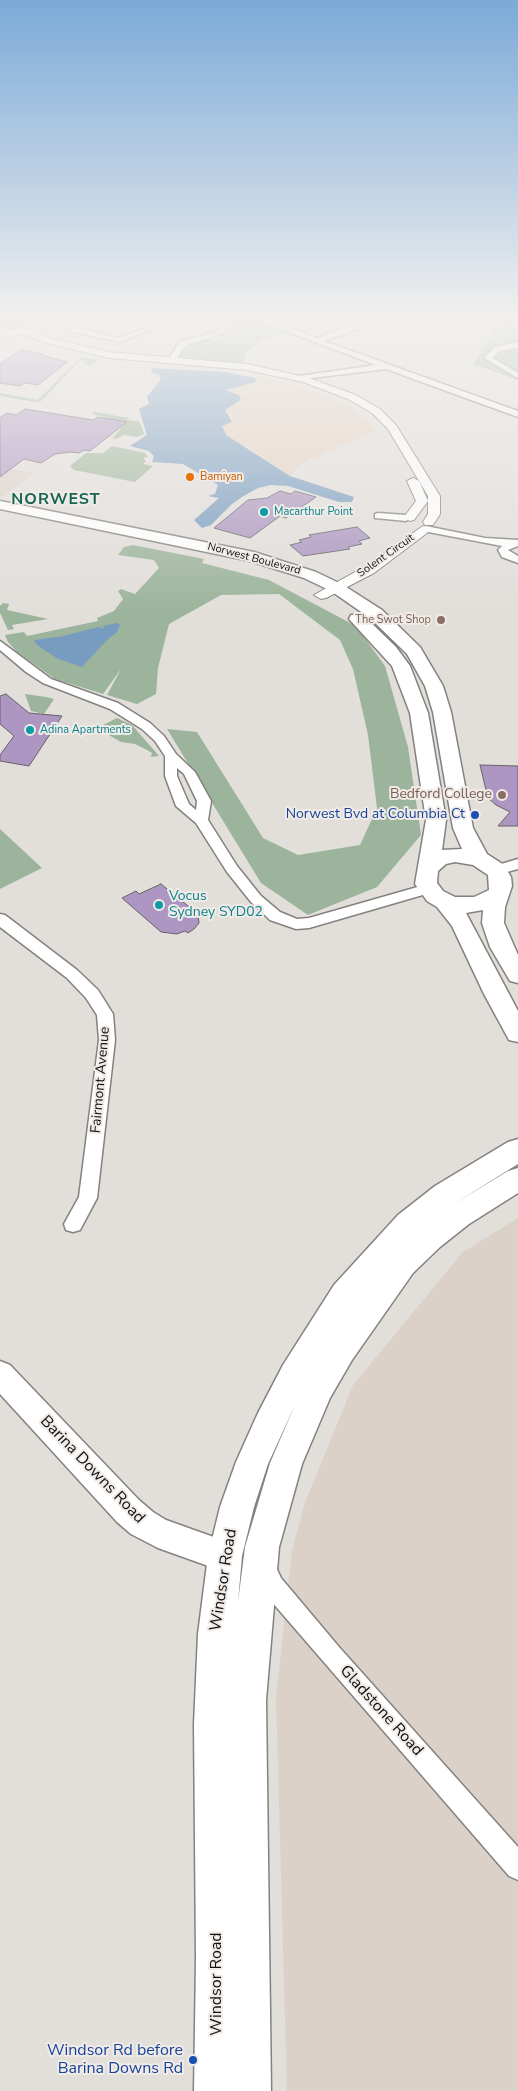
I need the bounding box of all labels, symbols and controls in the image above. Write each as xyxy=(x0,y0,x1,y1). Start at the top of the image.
place label: Bamiyan xyxy=(200,470,243,484)
marker: Bamiyan xyxy=(184,471,196,483)
district label: NORWEST xyxy=(10,490,102,510)
place label: Macarthur Point xyxy=(274,505,353,519)
marker: Macarthur Point xyxy=(258,506,270,518)
street label: Solent Circuit xyxy=(355,532,417,580)
street label: Norwest Boulevard xyxy=(206,540,302,578)
place label: The Swot Shop xyxy=(355,613,431,627)
marker: The Swot Shop xyxy=(435,614,447,626)
place label: Adina Apartments xyxy=(40,723,131,737)
marker: Adina Apartments xyxy=(24,724,36,736)
place label: Bedford College xyxy=(390,787,492,803)
marker: Bedford College xyxy=(496,789,508,801)
place label: Norwest Bvd at Columbia Ct xyxy=(286,807,465,823)
marker: Norwest Bvd at Columbia Ct xyxy=(469,809,481,821)
place label: Vocus Sydney SYD02 xyxy=(169,889,263,922)
marker: Vocus Sydney SYD02 xyxy=(153,899,165,911)
street label: Fairmont Avenue xyxy=(88,1026,114,1134)
street label: Barina Downs Road xyxy=(36,1412,148,1528)
street label: Windsor Road xyxy=(206,1527,242,1633)
street label: Gladstone Road xyxy=(335,1662,427,1760)
street label: Windsor Road xyxy=(207,1932,227,2036)
place label: Windsor Rd before Barina Downs Rd xyxy=(47,2041,183,2079)
marker: Windsor Rd before Barina Downs Rd xyxy=(187,2054,199,2066)

